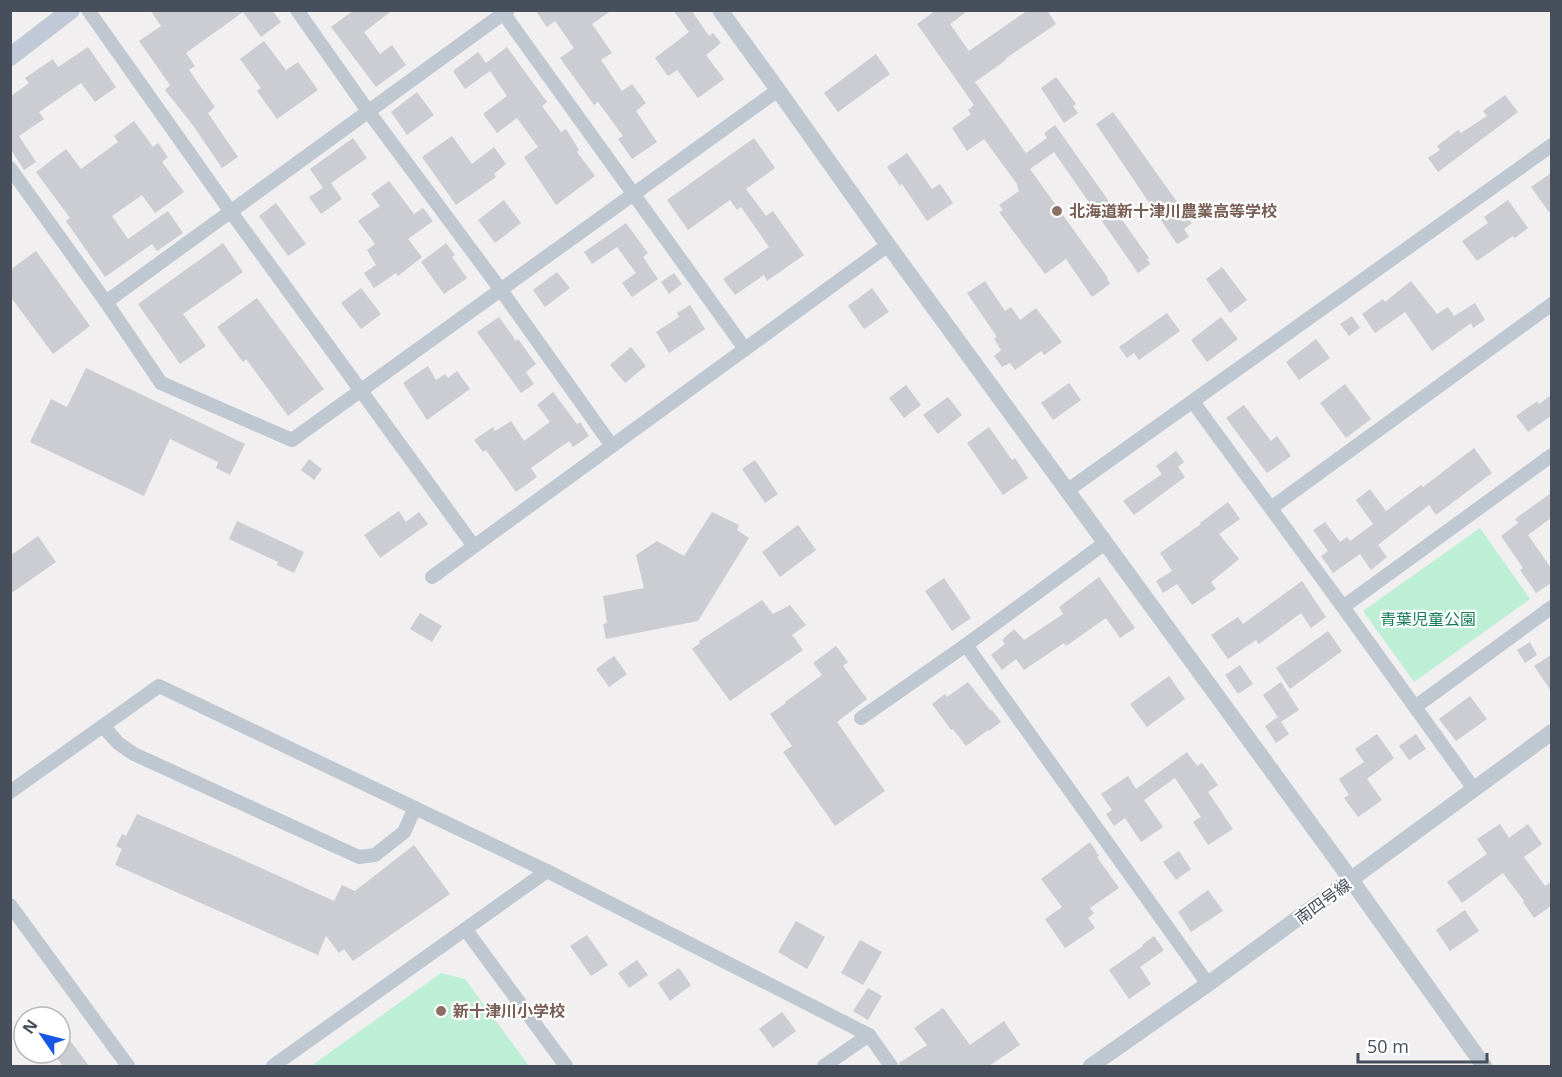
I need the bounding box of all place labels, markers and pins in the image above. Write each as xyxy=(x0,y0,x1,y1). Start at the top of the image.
place label: 北海道新十津川農業高等学校 xyxy=(1069,200,1277,222)
marker: 北海道新十津川農業高等学校 xyxy=(1050,204,1064,218)
place label: 新十津川小学校 xyxy=(453,1000,565,1022)
marker: 新十津川小学校 xyxy=(434,1004,448,1018)

